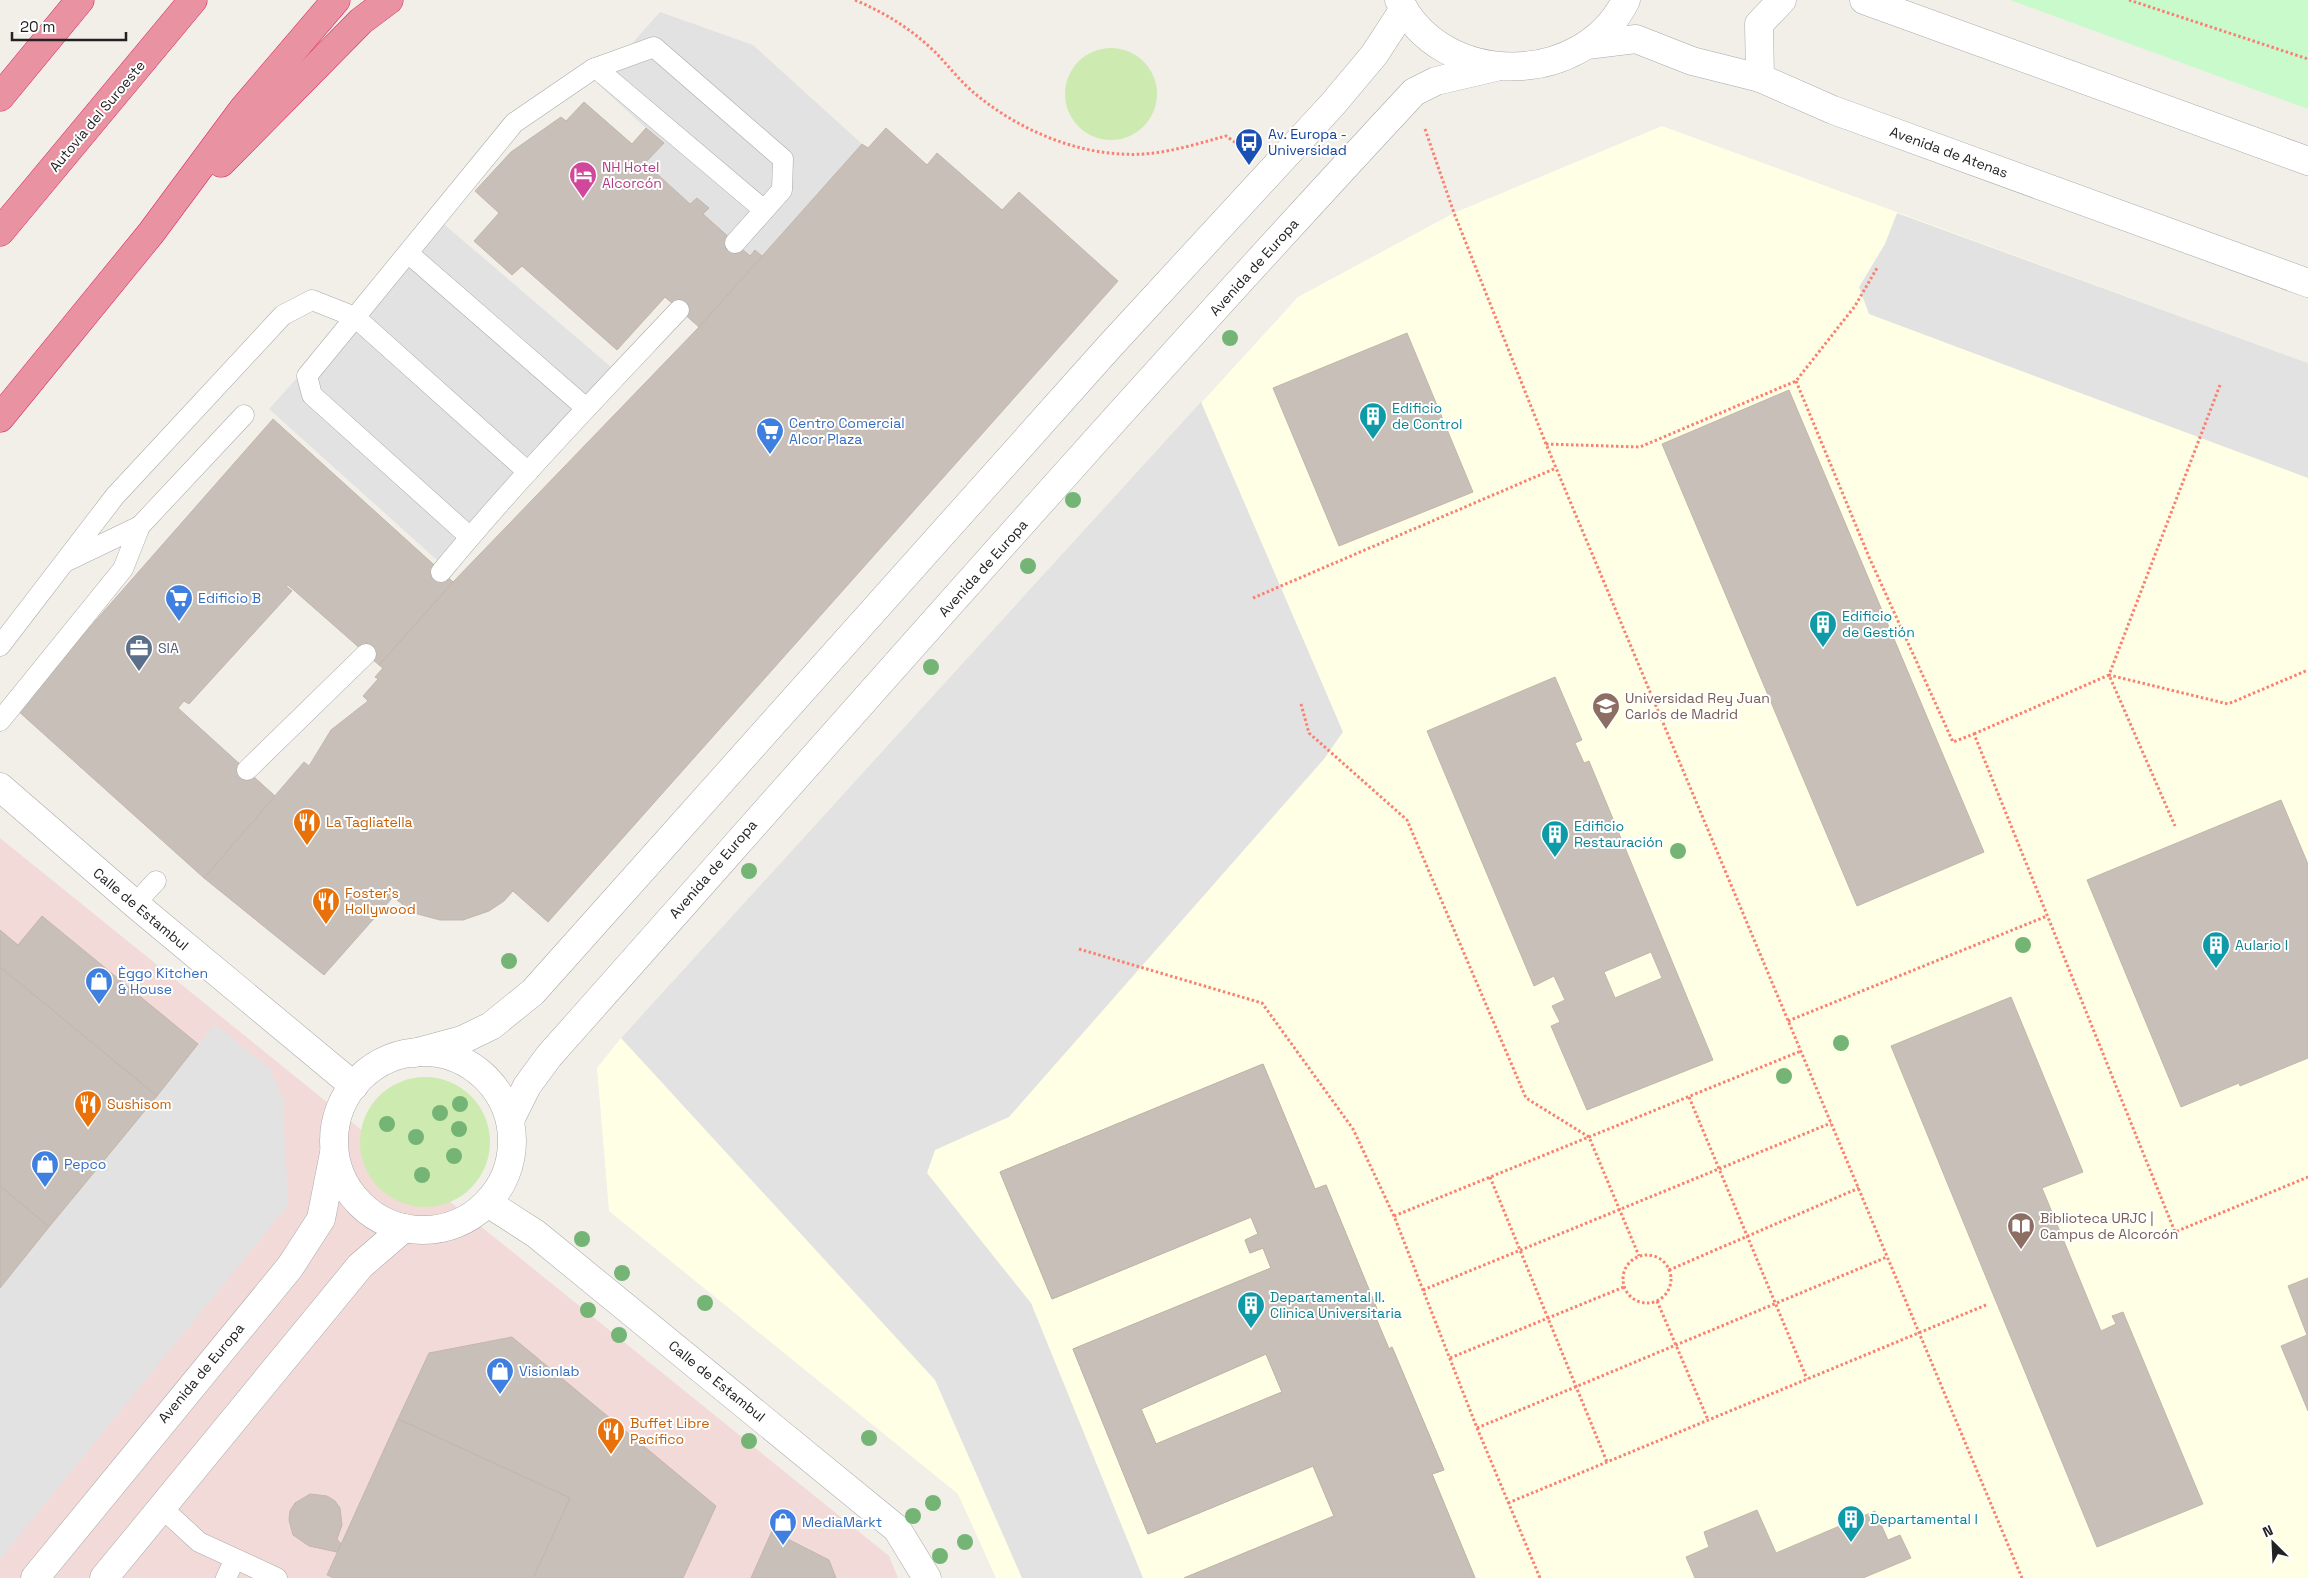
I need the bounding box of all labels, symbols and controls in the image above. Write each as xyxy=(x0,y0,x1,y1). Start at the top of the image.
scale bar xyxy=(12,10,126,42)
text: 20 m xyxy=(20,17,55,36)
street label: Autovía del Suroeste xyxy=(45,57,149,175)
street label: Avenida de Atenas xyxy=(1887,122,2011,182)
place label: Av. Europa - Universidad xyxy=(1268,125,1347,159)
bus stop icon: Av. Europa - Universidad xyxy=(1234,127,1264,166)
place label: NH Hotel Alcorcón xyxy=(602,158,662,192)
hotel icon: NH Hotel Alcorcón xyxy=(568,160,598,199)
street label: Avenida de Europa xyxy=(1206,215,1302,319)
place label: Edificio de Control xyxy=(1392,399,1462,433)
building icon: Edificio de Control xyxy=(1358,401,1388,440)
place label: Centro Comercial Alcor Plaza xyxy=(789,414,905,448)
supermarket icon: Centro Comercial Alcor Plaza xyxy=(755,416,785,455)
street label: Avenida de Europa xyxy=(935,516,1031,620)
supermarket icon: Edificio B xyxy=(164,583,194,622)
place label: Edificio B xyxy=(198,589,261,607)
place label: Edificio de Gestión xyxy=(1842,607,1915,641)
building icon: Edificio de Gestión xyxy=(1808,609,1838,648)
office icon: SIA xyxy=(124,633,154,672)
place label: SIA xyxy=(158,639,179,657)
place label: Universidad Rey Juan Carlos de Madrid xyxy=(1625,689,1770,723)
school or university icon: Universidad Rey Juan Carlos de Madrid xyxy=(1591,691,1621,730)
restaurant icon: La Tagliatella xyxy=(292,807,322,846)
place label: La Tagliatella xyxy=(326,813,413,831)
street label: Avenida de Europa xyxy=(665,816,761,922)
place label: Edificio Restauración xyxy=(1574,817,1663,851)
building icon: Edificio Restauración xyxy=(1540,819,1570,858)
street label: Calle de Estambul xyxy=(90,864,192,954)
place label: Foster's Hollywood xyxy=(345,884,416,918)
restaurant icon: Foster's Hollywood xyxy=(311,886,341,925)
building icon: Aulario I xyxy=(2201,930,2231,969)
place label: Aulario I xyxy=(2235,936,2288,954)
place label: Èggo Kitchen & House xyxy=(118,964,208,998)
shop icon: Èggo Kitchen & House xyxy=(84,966,114,1005)
restaurant icon: Sushisom xyxy=(73,1089,103,1128)
place label: Sushisom xyxy=(107,1095,172,1113)
shop icon: Pepco xyxy=(30,1149,60,1188)
place label: Pepco xyxy=(64,1155,107,1173)
place label: Biblioteca URJC | Campus de Alcorcón xyxy=(2040,1209,2178,1243)
library icon: Biblioteca URJC | Campus de Alcorcón xyxy=(2006,1211,2036,1250)
place label: Departamental II. Clinica Universitaria xyxy=(1270,1288,1402,1322)
building icon: Departamental II. Clinica Universitaria xyxy=(1236,1290,1266,1329)
street label: Avenida de Europa xyxy=(154,1319,248,1427)
street label: Calle de Estambul xyxy=(665,1336,769,1426)
shop icon: Visionlab xyxy=(485,1356,515,1395)
place label: Visionlab xyxy=(519,1362,580,1380)
place label: Buffet Libre Pacífico xyxy=(630,1414,710,1448)
restaurant icon: Buffet Libre Pacífico xyxy=(596,1416,626,1455)
building icon: Departamental I xyxy=(1836,1504,1866,1543)
shop icon: MediaMarkt xyxy=(768,1507,798,1546)
place label: Departamental I xyxy=(1870,1510,1978,1528)
place label: MediaMarkt xyxy=(802,1513,882,1531)
north arrow xyxy=(2248,1518,2298,1568)
text: N xyxy=(2260,1521,2276,1541)

